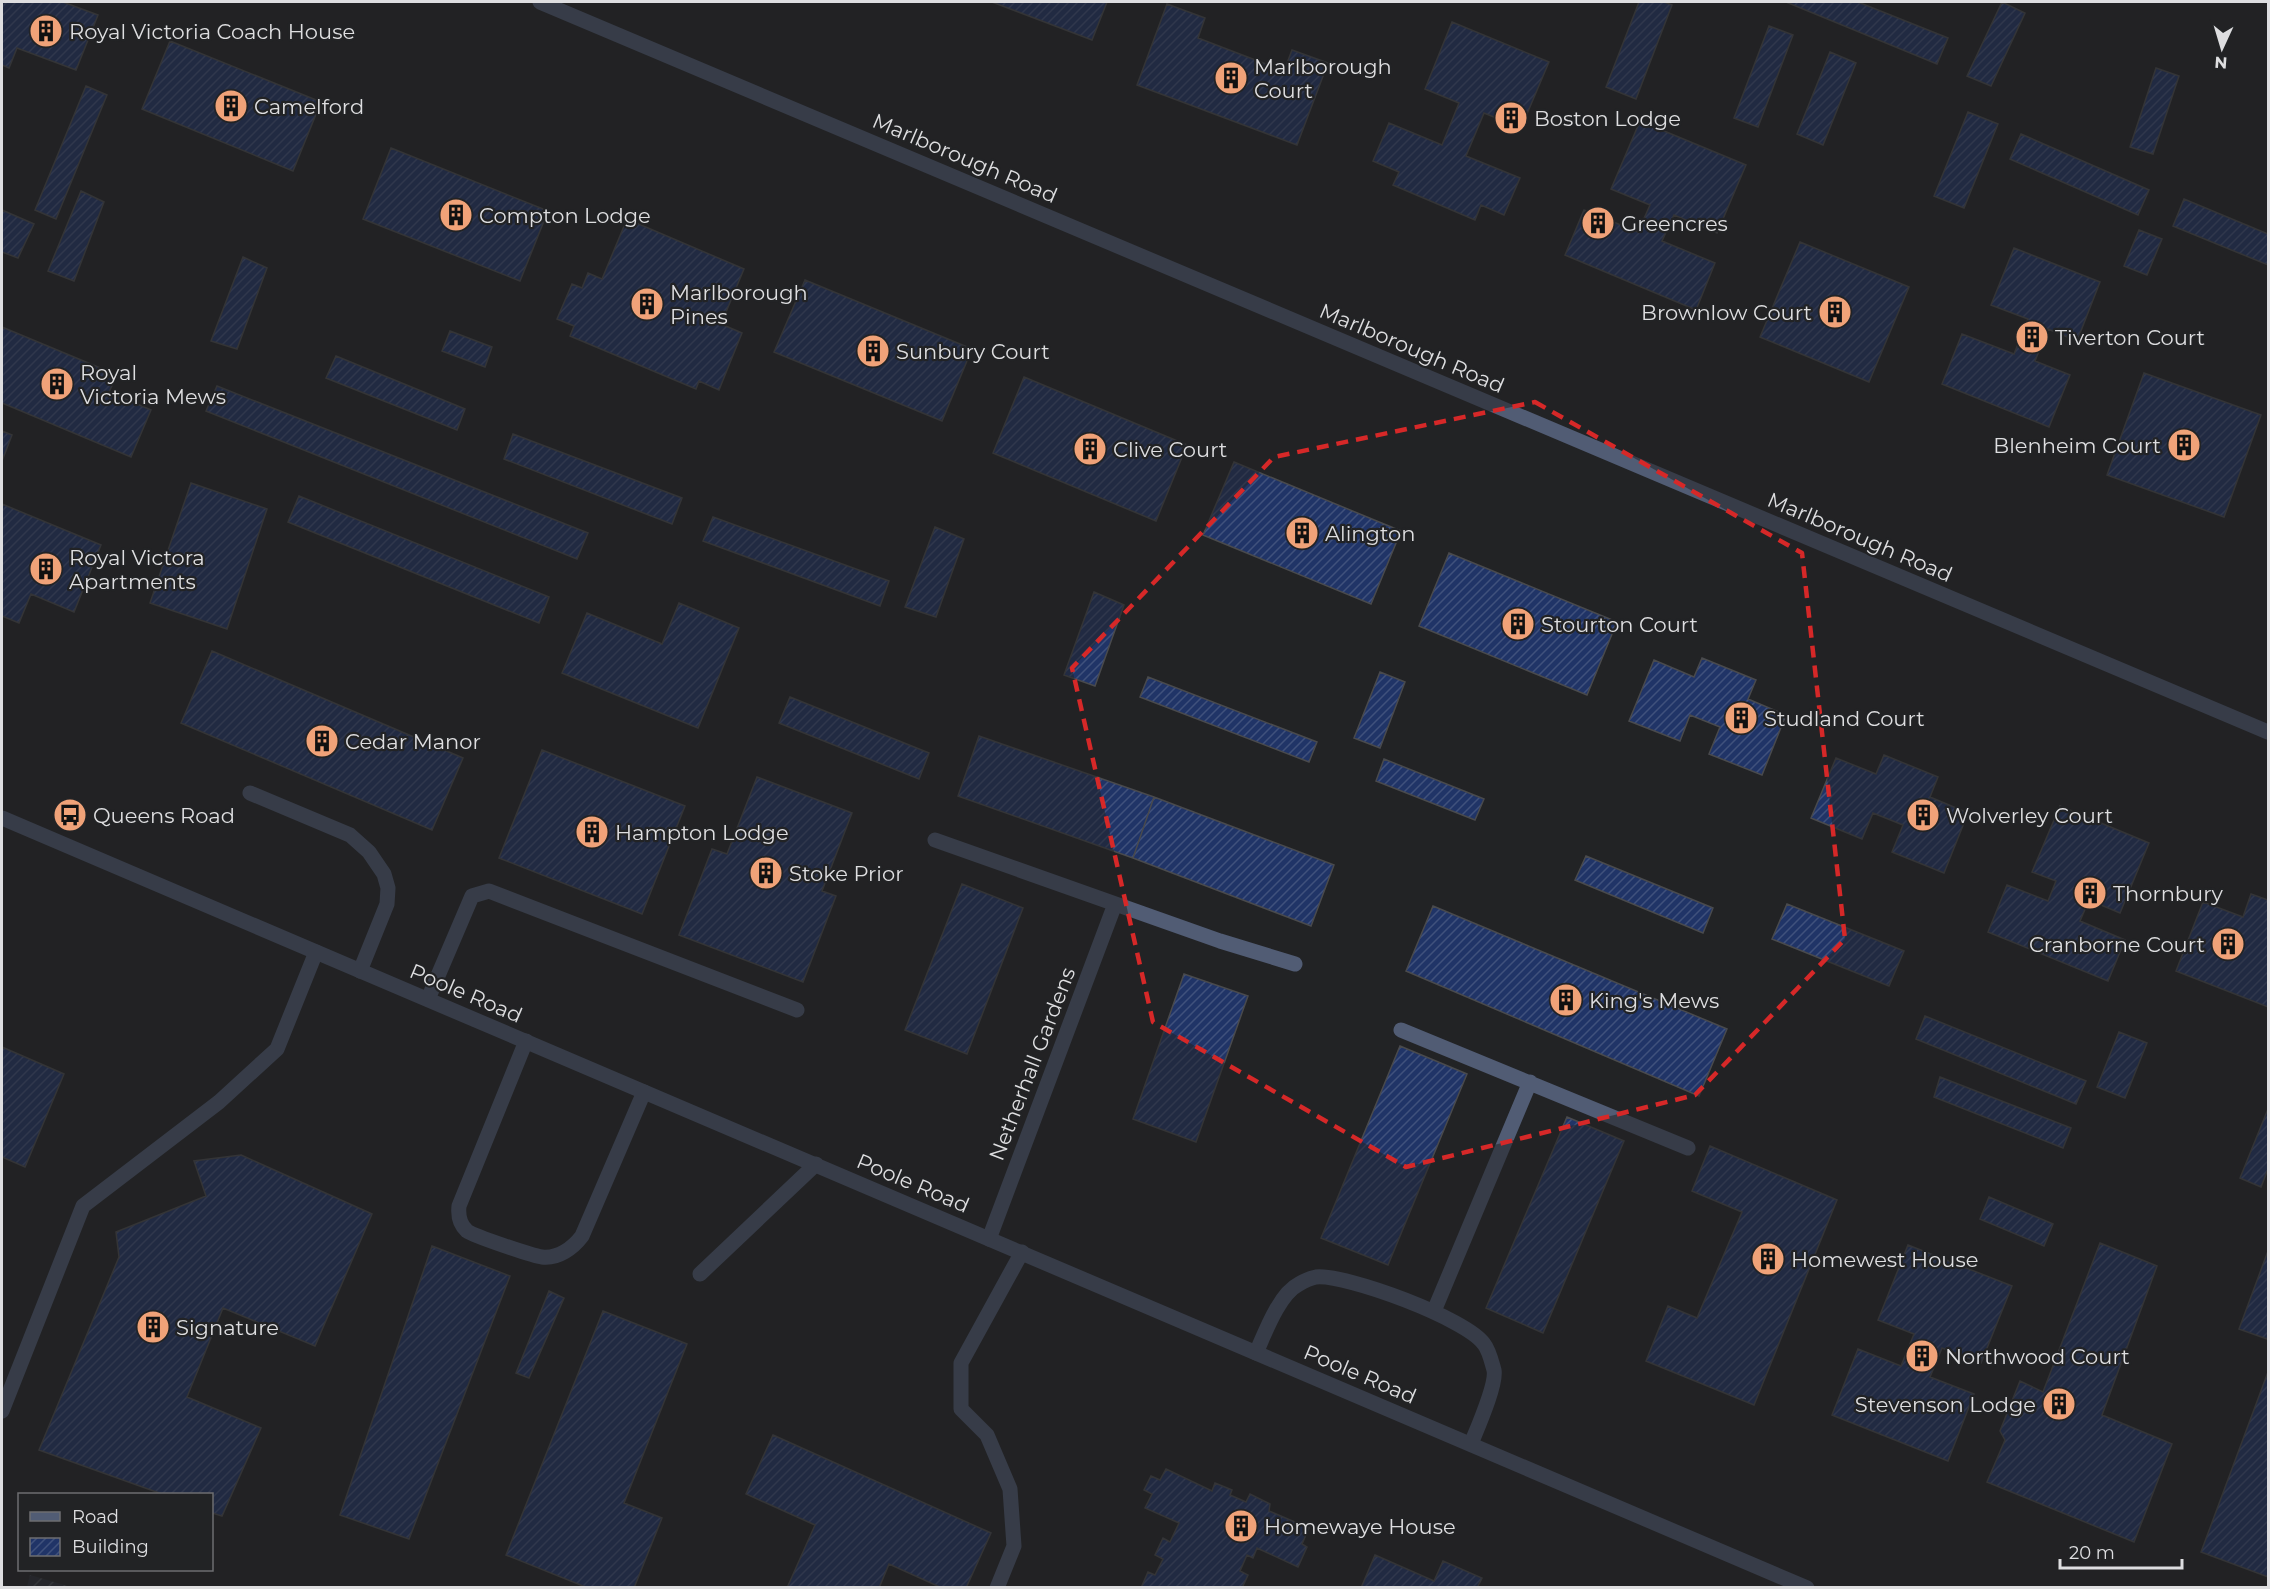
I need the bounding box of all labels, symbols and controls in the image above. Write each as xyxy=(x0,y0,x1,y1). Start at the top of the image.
building icon: Royal Victoria Coach House xyxy=(28,13,64,49)
north arrow xyxy=(2192,18,2252,78)
place label: Royal Victoria Coach House xyxy=(69,19,355,44)
text: N xyxy=(2214,53,2228,72)
place label: Marlborough Court xyxy=(1254,54,1392,103)
building icon: Marlborough Court xyxy=(1213,60,1249,96)
building icon: Camelford xyxy=(213,88,249,124)
place label: Camelford xyxy=(254,94,364,119)
building icon: Boston Lodge xyxy=(1493,100,1529,136)
place label: Boston Lodge xyxy=(1534,106,1681,131)
street label: Marlborough Road xyxy=(869,108,1061,208)
building icon: Compton Lodge xyxy=(438,197,474,233)
place label: Compton Lodge xyxy=(479,203,651,228)
building icon: Greencres xyxy=(1580,205,1616,241)
place label: Greencres xyxy=(1621,211,1728,236)
place label: Marlborough Pines xyxy=(670,280,808,329)
building icon: Marlborough Pines xyxy=(629,286,665,322)
building icon: Brownlow Court xyxy=(1817,294,1853,330)
street label: Marlborough Road xyxy=(1316,298,1508,398)
place label: Brownlow Court xyxy=(1641,300,1812,325)
building icon: Tiverton Court xyxy=(2014,319,2050,355)
place label: Tiverton Court xyxy=(2055,325,2205,350)
building icon: Sunbury Court xyxy=(855,333,891,369)
place label: Sunbury Court xyxy=(896,339,1050,364)
place label: Royal Victoria Mews xyxy=(80,360,226,409)
building icon: Royal Victoria Mews xyxy=(39,366,75,402)
building icon: Blenheim Court xyxy=(2166,427,2202,463)
building icon: Clive Court xyxy=(1072,431,1108,467)
place label: Blenheim Court xyxy=(1993,433,2161,458)
place label: Clive Court xyxy=(1113,437,1227,462)
street label: Marlborough Road xyxy=(1764,487,1956,587)
building icon: Alington xyxy=(1284,515,1320,551)
place label: Alington xyxy=(1325,521,1415,546)
place label: Royal Victora Apartments xyxy=(69,545,205,594)
building icon: Royal Victora Apartments xyxy=(28,551,64,587)
building icon: Stourton Court xyxy=(1500,606,1536,642)
place label: Stourton Court xyxy=(1541,612,1698,637)
building icon: Studland Court xyxy=(1723,700,1759,736)
place label: Studland Court xyxy=(1764,706,1925,731)
building icon: Cedar Manor xyxy=(304,723,340,759)
place label: Cedar Manor xyxy=(345,729,481,754)
bus stop icon: Queens Road xyxy=(52,797,88,833)
building icon: Wolverley Court xyxy=(1905,797,1941,833)
place label: Queens Road xyxy=(93,803,235,828)
place label: Wolverley Court xyxy=(1946,803,2113,828)
building icon: Hampton Lodge xyxy=(574,814,610,850)
place label: Hampton Lodge xyxy=(615,820,789,845)
building icon: Stoke Prior xyxy=(748,855,784,891)
place label: Stoke Prior xyxy=(789,861,904,886)
building icon: Thornbury xyxy=(2072,875,2108,911)
place label: Thornbury xyxy=(2113,881,2224,906)
building icon: Cranborne Court xyxy=(2210,926,2246,962)
place label: Cranborne Court xyxy=(2029,932,2205,957)
street label: Poole Road xyxy=(406,958,526,1028)
street label: Netherhall Gardens xyxy=(984,964,1080,1164)
building icon: King's Mews xyxy=(1548,982,1584,1018)
place label: King's Mews xyxy=(1589,988,1719,1013)
street label: Poole Road xyxy=(853,1148,973,1218)
building icon: Homewest House xyxy=(1750,1241,1786,1277)
place label: Homewest House xyxy=(1791,1247,1978,1272)
building icon: Signature xyxy=(135,1309,171,1345)
place label: Signature xyxy=(176,1315,279,1340)
building icon: Northwood Court xyxy=(1904,1338,1940,1374)
street label: Poole Road xyxy=(1300,1339,1420,1409)
place label: Northwood Court xyxy=(1945,1344,2130,1369)
building icon: Stevenson Lodge xyxy=(2041,1386,2077,1422)
place label: Stevenson Lodge xyxy=(1855,1392,2036,1417)
legend xyxy=(18,1493,213,1571)
text: Road xyxy=(72,1506,119,1528)
building icon: Homewaye House xyxy=(1223,1508,1259,1544)
place label: Homewaye House xyxy=(1264,1514,1456,1539)
scale bar xyxy=(2060,1532,2182,1570)
text: Building xyxy=(72,1536,149,1558)
text: 20 m xyxy=(2069,1542,2115,1564)

